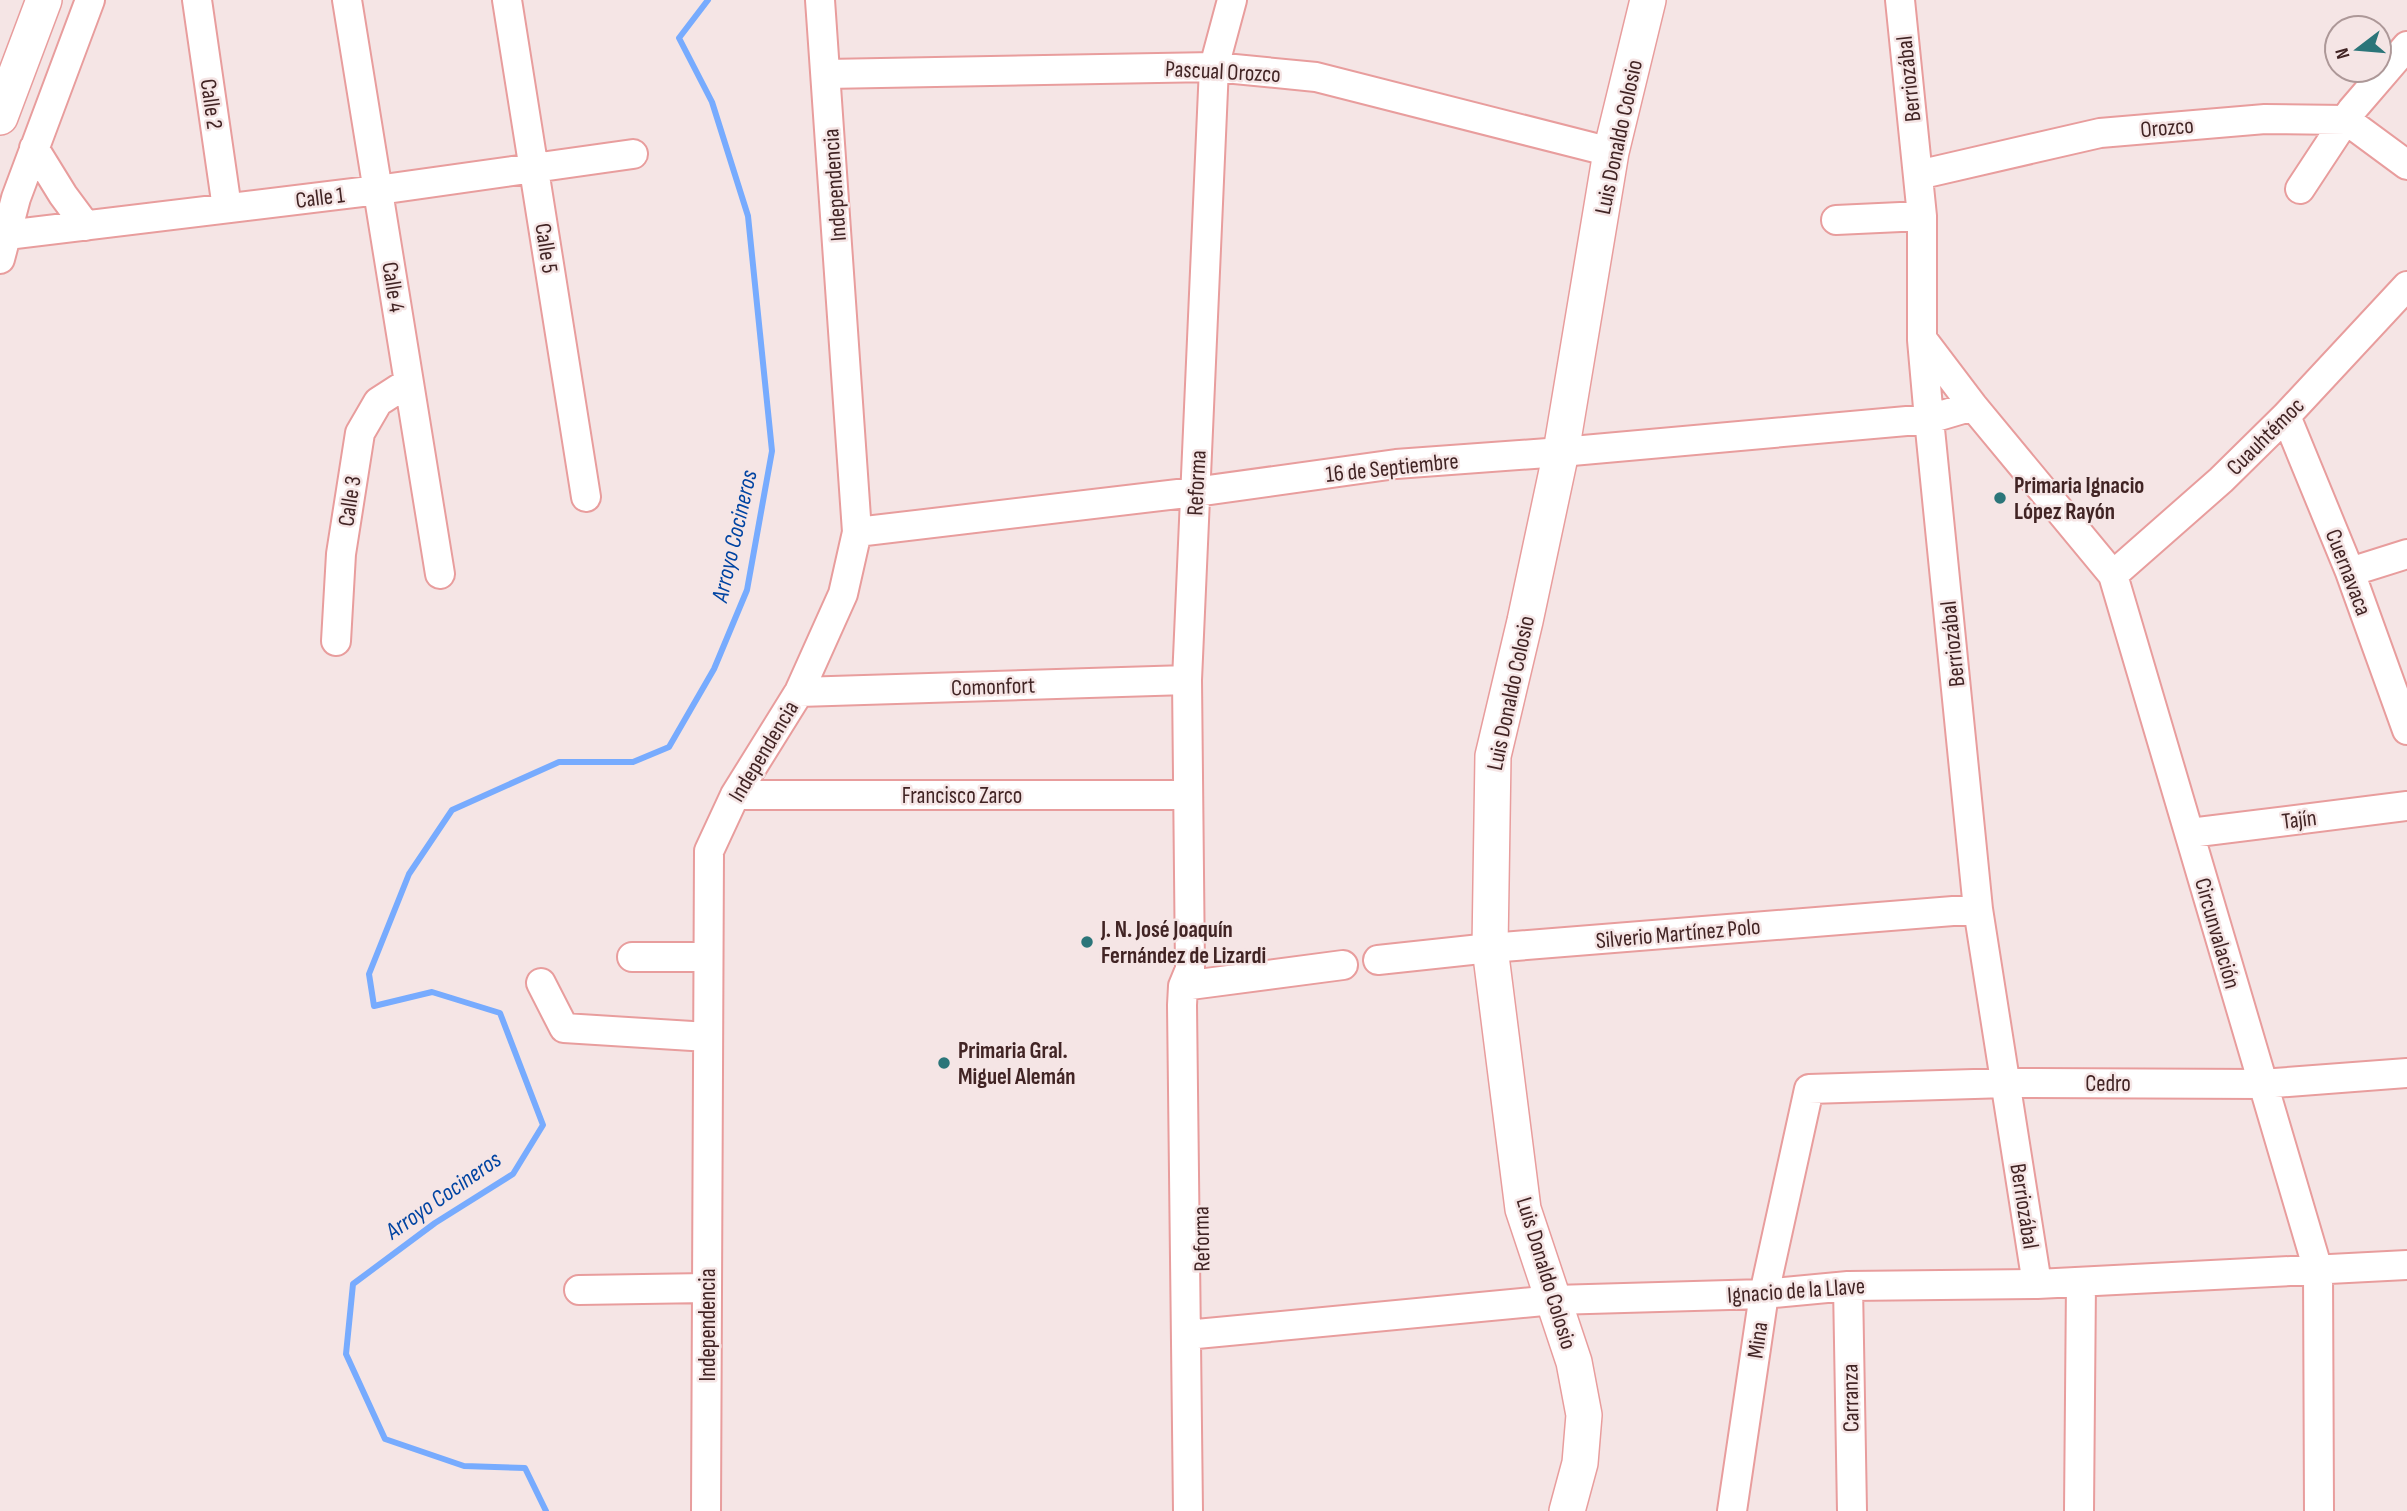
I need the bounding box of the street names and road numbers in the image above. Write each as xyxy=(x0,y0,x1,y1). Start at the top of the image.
street label: Berriozábal xyxy=(1891,35,1927,123)
street label: Pascual Orozco xyxy=(1164,55,1281,89)
street label: Luis Donaldo Colosio xyxy=(1589,57,1649,217)
street label: Calle 2 xyxy=(194,77,228,131)
street label: Orozco xyxy=(2139,112,2195,144)
street label: Independencia xyxy=(817,128,853,242)
street label: Calle 1 xyxy=(294,181,346,215)
street label: Calle 5 xyxy=(528,221,564,275)
street label: Calle 4 xyxy=(375,260,411,315)
street label: Cuauhtémoc xyxy=(2221,392,2311,482)
street label: 16 de Septiembre xyxy=(1324,447,1460,489)
street label: Reforma xyxy=(1181,450,1213,516)
street label: Calle 3 xyxy=(332,474,368,528)
street label: Cuernavaca xyxy=(2319,525,2377,619)
street label: Berriozábal xyxy=(1935,600,1971,688)
street label: Luis Donaldo Colosio xyxy=(1481,613,1541,773)
street label: Comonfort xyxy=(950,672,1036,702)
street label: Independencia xyxy=(723,696,805,807)
street label: Francisco Zarco xyxy=(902,782,1022,810)
street label: Tajín xyxy=(2280,804,2318,836)
street label: Circunvalación xyxy=(2188,875,2246,992)
street label: Silverio Martínez Polo xyxy=(1595,913,1762,955)
street label: Cedro xyxy=(2085,1070,2131,1098)
street label: Berriozábal xyxy=(2003,1161,2045,1251)
street label: Luis Donaldo Colosio xyxy=(1510,1194,1582,1353)
street label: Reforma xyxy=(1187,1206,1217,1272)
street label: Independencia xyxy=(694,1269,722,1381)
street label: Ignacio de la Llave xyxy=(1726,1272,1866,1310)
street label: Mina xyxy=(1742,1320,1774,1360)
street label: Carranza xyxy=(1836,1364,1866,1432)

